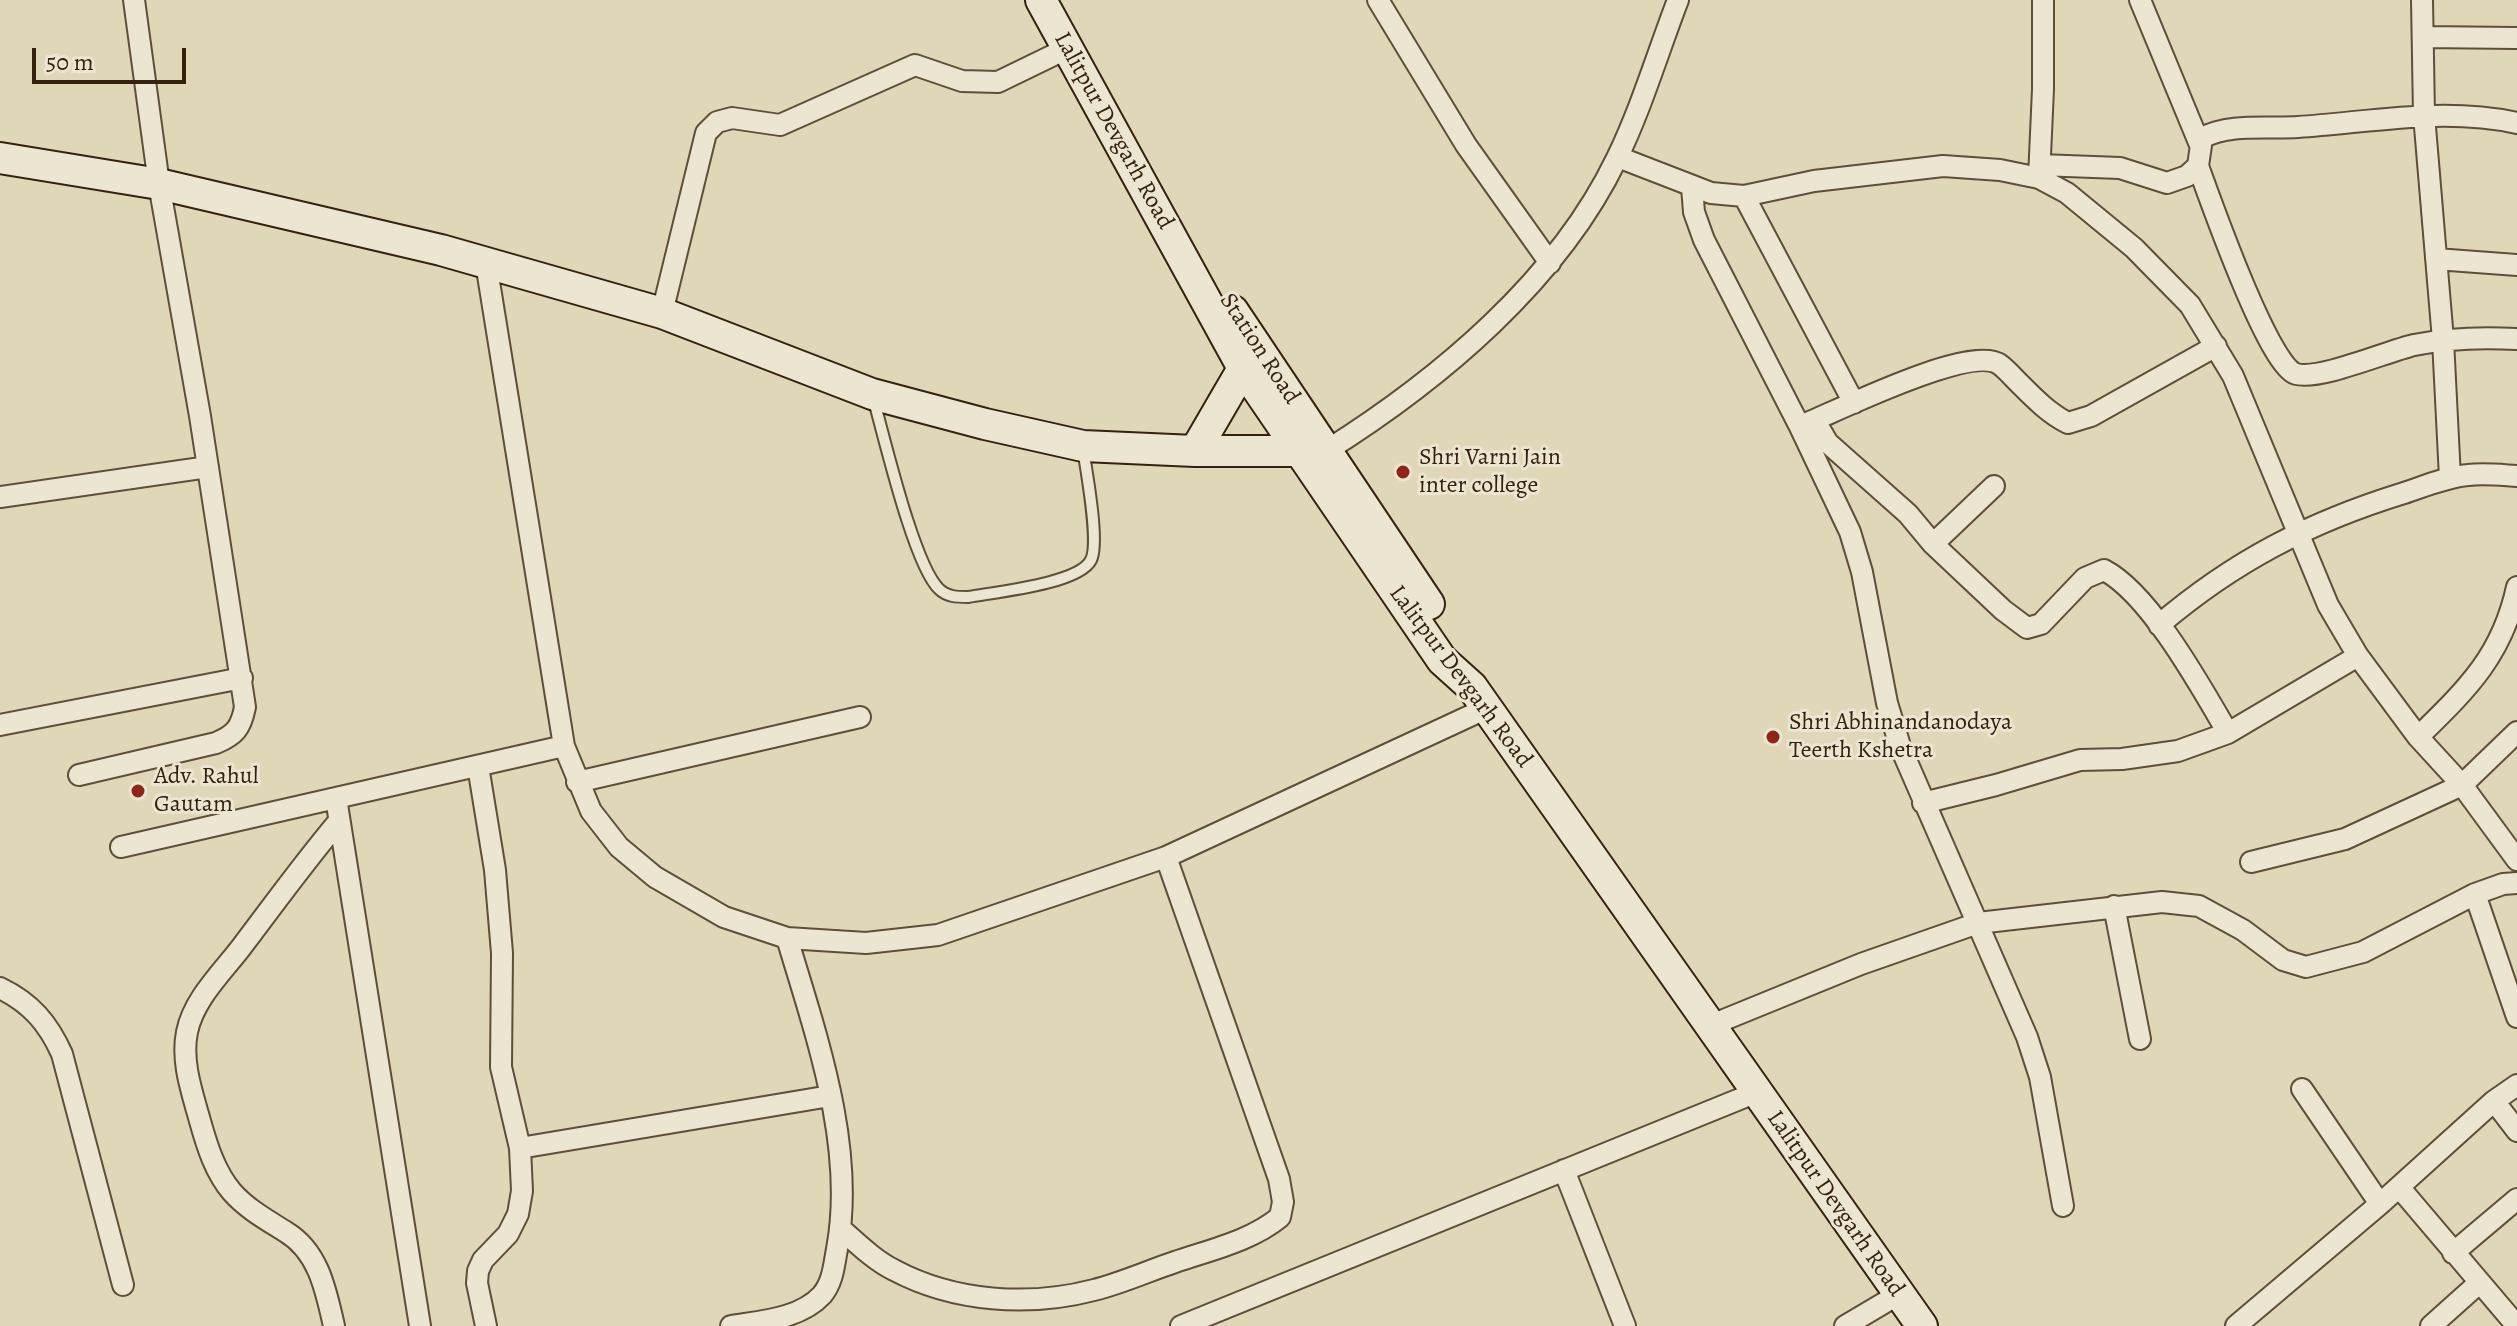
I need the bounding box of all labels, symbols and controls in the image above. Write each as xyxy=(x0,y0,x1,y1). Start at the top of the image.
street label: Lalitpur Devgarh Road xyxy=(1047,27,1179,235)
scale bar xyxy=(36,32,190,82)
text: 50 m xyxy=(46,46,94,78)
street label: Station Road xyxy=(1213,288,1305,410)
place label: Shri Varni Jain inter college xyxy=(1419,444,1561,500)
marker: Shri Varni Jain inter college xyxy=(1394,463,1412,481)
street label: Lalitpur Devgarh Road xyxy=(1382,580,1538,774)
place label: Shri Abhinandanodaya Teerth Kshetra xyxy=(1789,709,2012,765)
marker: Shri Abhinandanodaya Teerth Kshetra xyxy=(1764,728,1782,746)
place label: Adv. Rahul Gautam xyxy=(154,763,259,819)
marker: Adv. Rahul Gautam xyxy=(129,782,147,800)
street label: Lalitpur Devgarh Road xyxy=(1760,1105,1910,1303)

